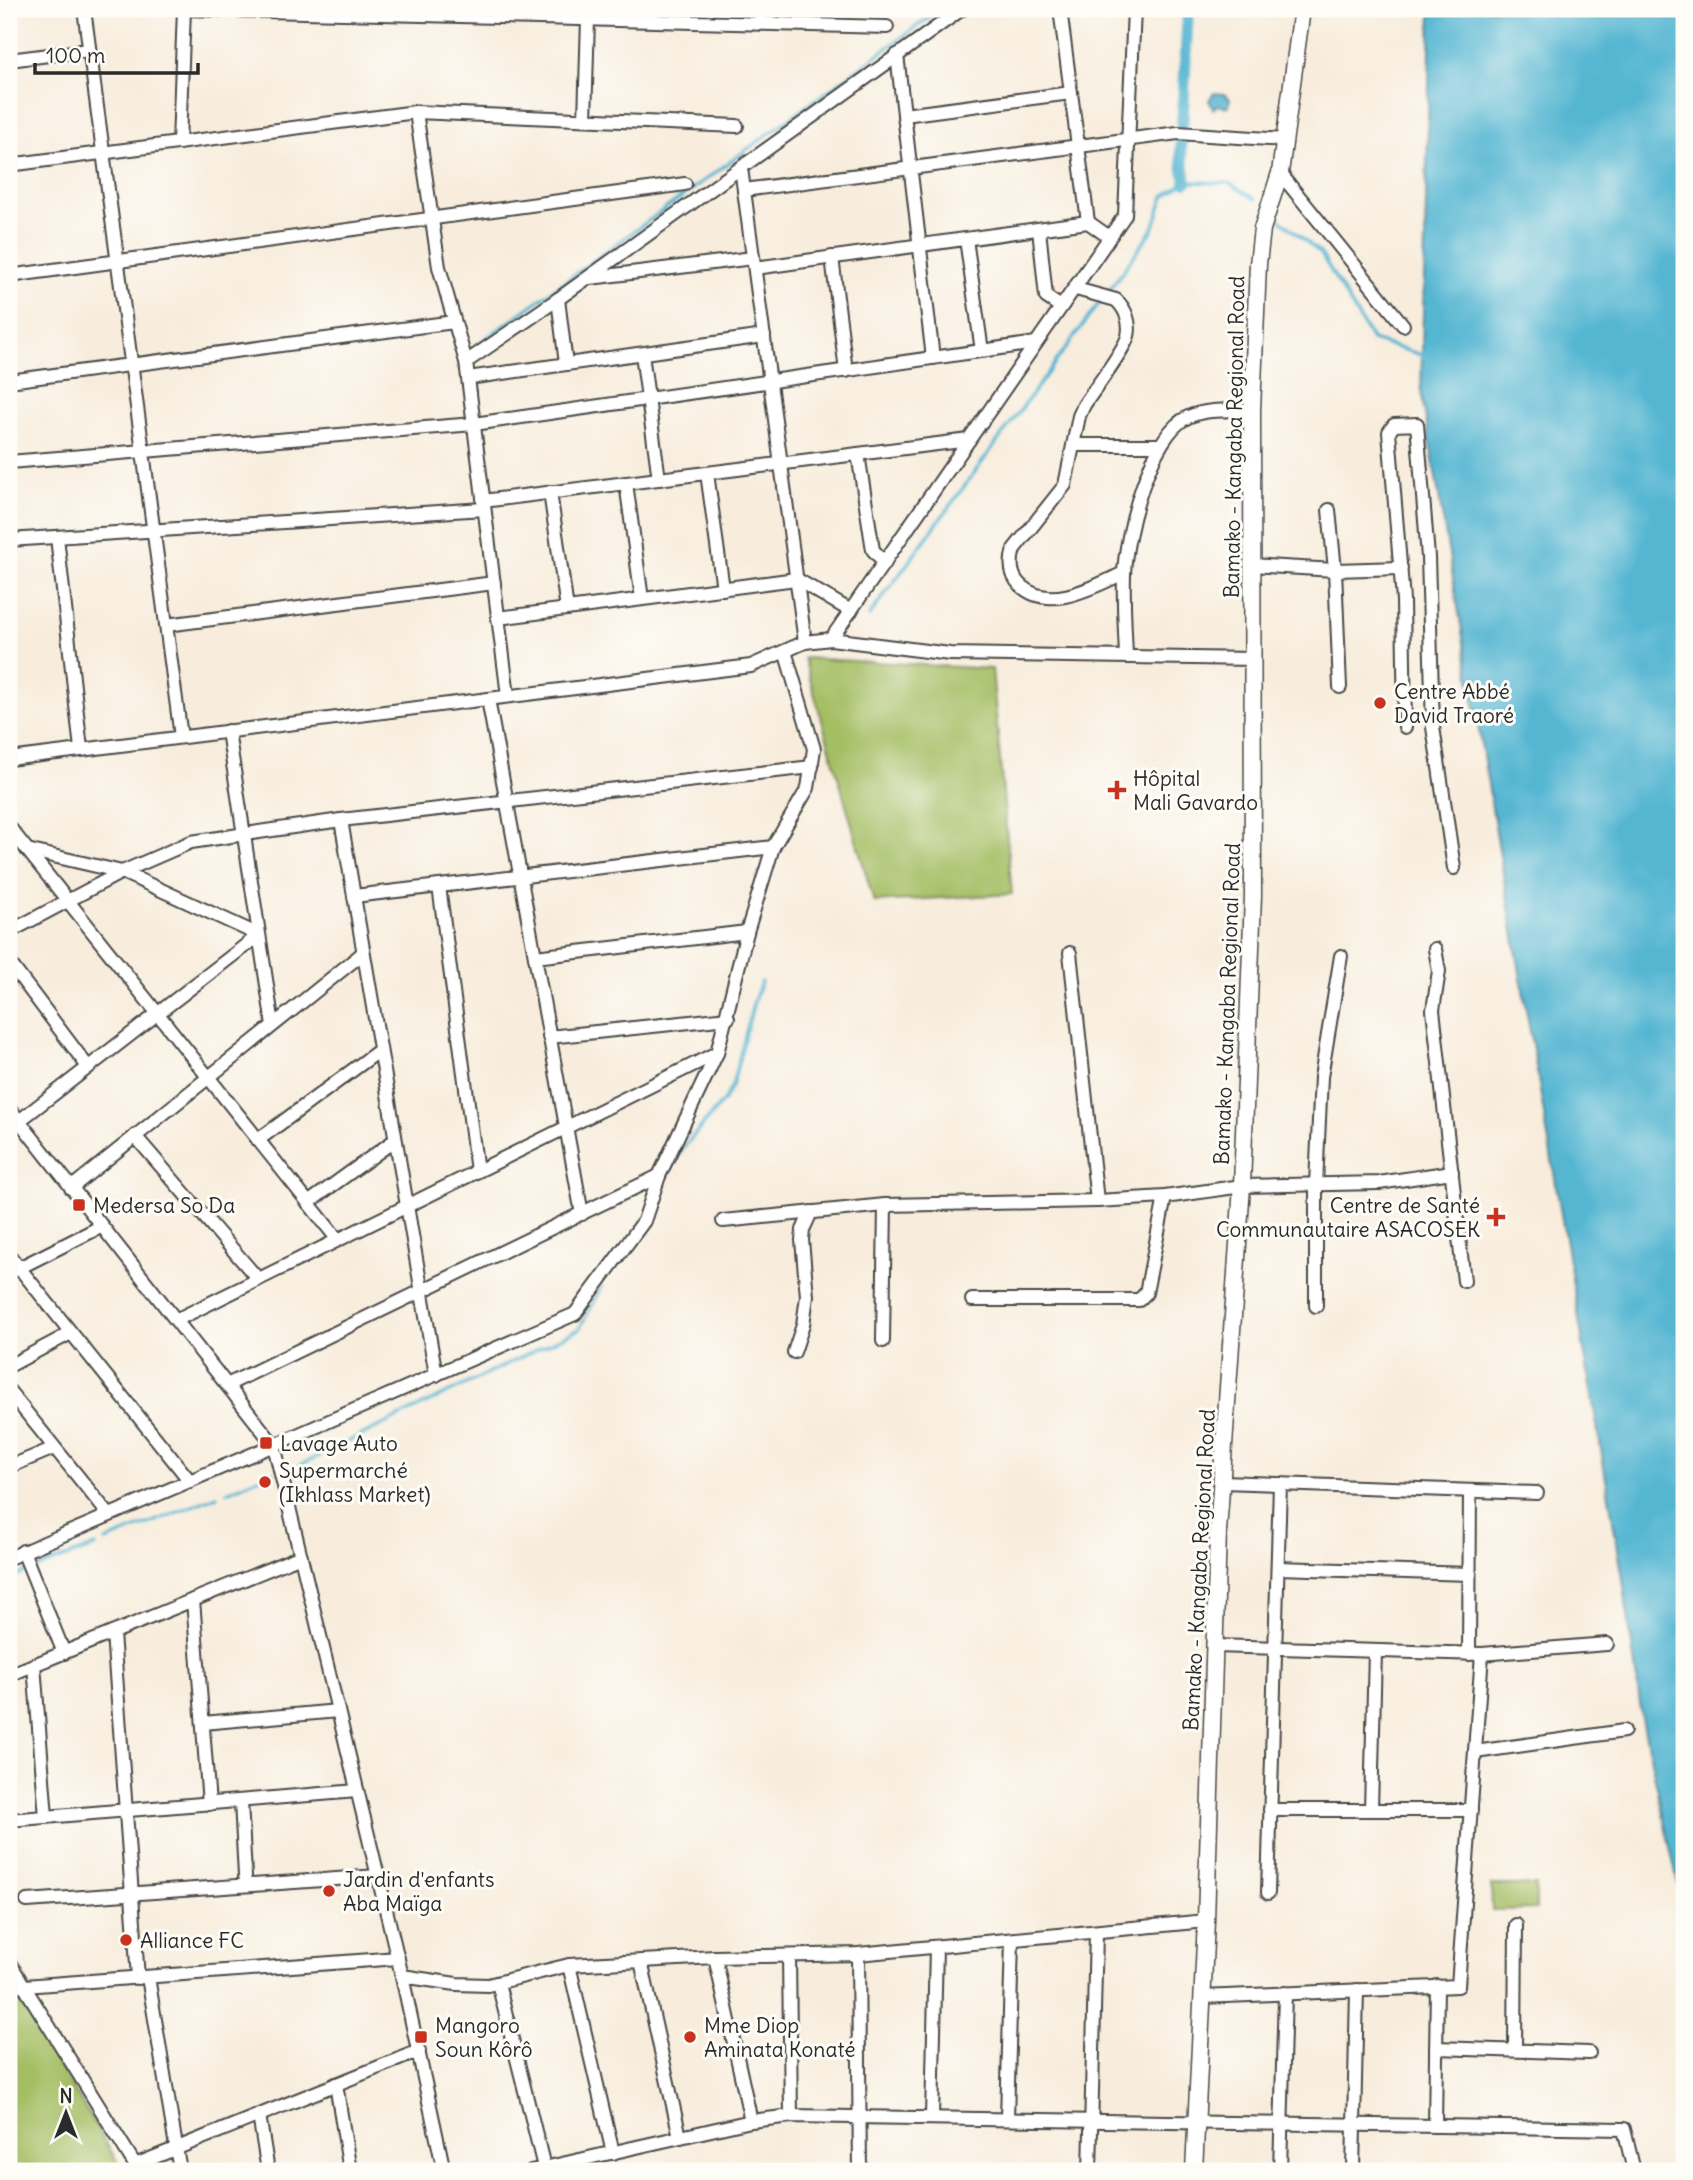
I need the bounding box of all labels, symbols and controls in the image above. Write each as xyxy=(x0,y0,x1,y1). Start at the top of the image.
scale bar xyxy=(35,32,198,76)
text: 100 m xyxy=(46,42,105,69)
street label: Bamako - Kangaba Regional Road xyxy=(1218,276,1250,598)
place label: Centre Abbé David Traoré xyxy=(1394,678,1514,729)
marker: Centre Abbé David Traoré xyxy=(1372,695,1388,711)
place label: Hôpital Mali Gavardo xyxy=(1133,765,1258,816)
marker: Hôpital Mali Gavardo xyxy=(1107,780,1127,800)
street label: Bamako - Kangaba Regional Road xyxy=(1208,842,1246,1166)
place label: Medersa So Da xyxy=(93,1192,235,1219)
place label: Centre de Santé Communautaire ASACOSEK xyxy=(1216,1192,1480,1243)
marker: Medersa So Da xyxy=(71,1197,87,1213)
marker: Centre de Santé Communautaire ASACOSEK xyxy=(1486,1207,1506,1227)
street label: Bamako - Kangaba Regional Road xyxy=(1177,1408,1221,1732)
place label: Lavage Auto xyxy=(280,1430,398,1457)
marker: Lavage Auto xyxy=(258,1435,274,1451)
place label: Supermarché (Ikhlass Market) xyxy=(279,1457,431,1508)
marker: Supermarché (Ikhlass Market) xyxy=(257,1474,273,1490)
place label: Jardin d'enfants Aba Maïga xyxy=(343,1866,495,1917)
marker: Jardin d'enfants Aba Maïga xyxy=(321,1883,337,1899)
place label: Alliance FC xyxy=(140,1927,244,1954)
marker: Alliance FC xyxy=(118,1932,134,1948)
place label: Mangoro Soun Kôrô xyxy=(435,2012,533,2063)
place label: Mme Diop Aminata Konaté xyxy=(704,2012,856,2063)
marker: Mangoro Soun Kôrô xyxy=(413,2029,429,2045)
marker: Mme Diop Aminata Konaté xyxy=(682,2029,698,2045)
north arrow xyxy=(32,2078,102,2148)
text: N xyxy=(59,2084,73,2108)

